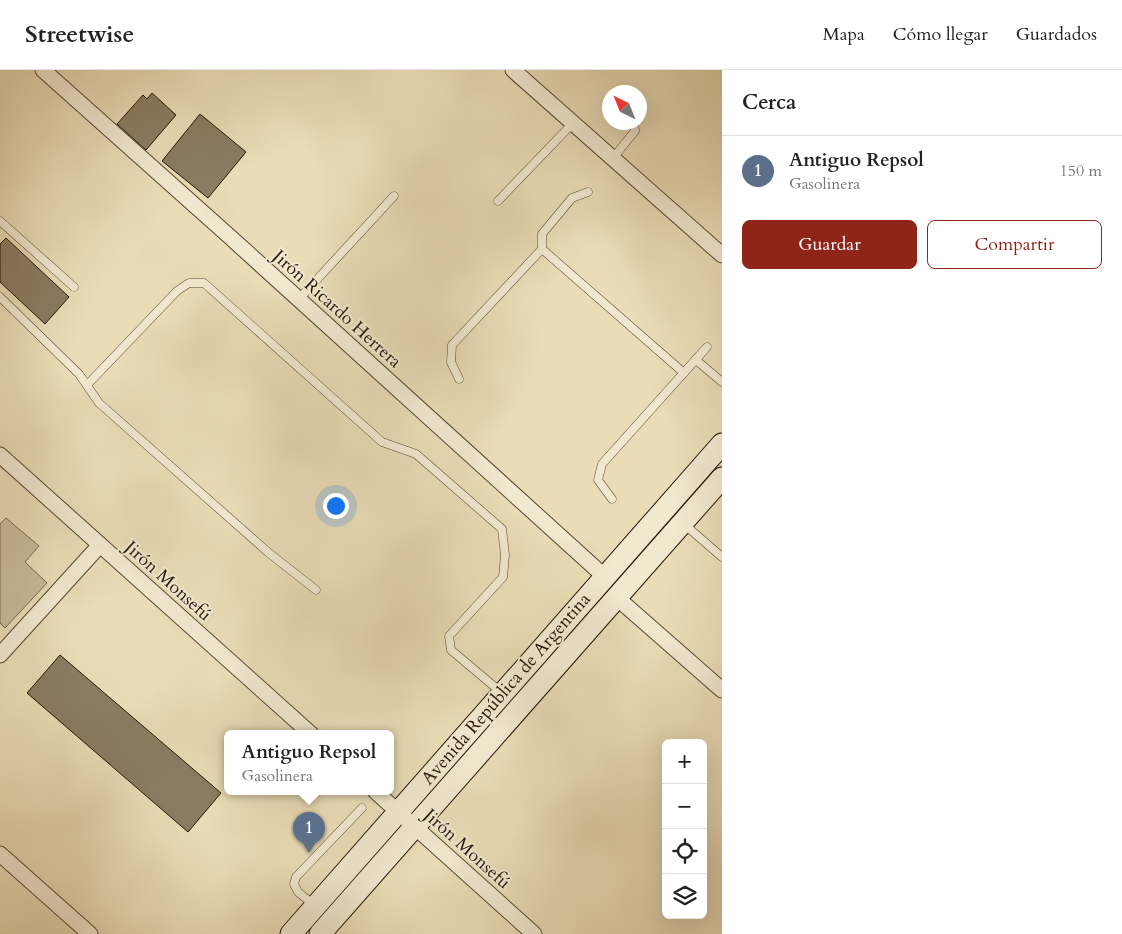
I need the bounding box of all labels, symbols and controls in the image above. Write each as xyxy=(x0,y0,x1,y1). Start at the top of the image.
text: Streetwise xyxy=(25,18,134,51)
text: Mapa xyxy=(823,22,865,47)
text: Cómo llegar xyxy=(893,22,988,47)
text: Guardados xyxy=(1016,22,1097,47)
north arrow xyxy=(602,85,647,130)
text: Cerca xyxy=(742,88,796,117)
text: Antiguo Repsol xyxy=(789,147,924,173)
text: 1 xyxy=(754,160,762,182)
text: 150 m xyxy=(1060,160,1102,182)
text: Gasolinera xyxy=(789,173,860,195)
button: Guardar xyxy=(742,220,917,269)
button: Compartir xyxy=(927,220,1102,269)
street label: Jirón Ricardo Herrera xyxy=(265,242,407,374)
your location xyxy=(323,493,349,519)
street label: Jirón Monsefú xyxy=(117,533,217,627)
street label: Avenida República de Argentina xyxy=(416,587,597,790)
popup xyxy=(224,730,394,795)
text: Antiguo Repsol xyxy=(242,739,376,765)
map controls xyxy=(662,739,707,919)
button: + xyxy=(662,739,707,784)
text: Gasolinera xyxy=(242,765,313,787)
button: − xyxy=(662,784,707,829)
street label: Jirón Monsefú xyxy=(416,801,516,895)
pin: 1 xyxy=(293,812,325,853)
button: locate xyxy=(662,829,707,874)
button: layers xyxy=(662,874,707,919)

